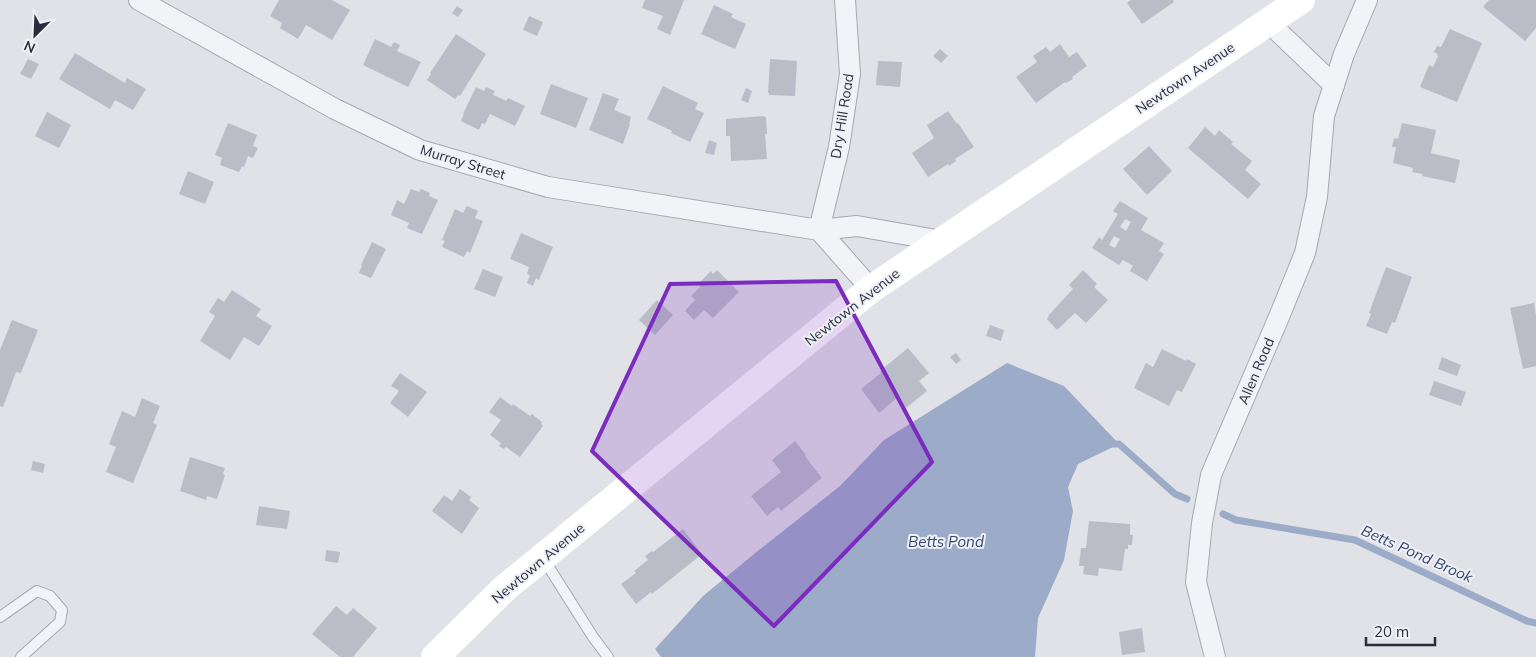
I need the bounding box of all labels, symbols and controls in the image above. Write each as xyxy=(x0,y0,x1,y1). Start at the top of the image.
north arrow xyxy=(10,10,60,60)
text: N xyxy=(21,37,38,57)
street label: Newtown Avenue xyxy=(1132,38,1238,118)
street label: Dry Hill Road xyxy=(826,72,858,160)
street label: Murray Street xyxy=(418,140,508,184)
street label: Newtown Avenue xyxy=(801,264,903,350)
street label: Allen Road xyxy=(1234,335,1278,407)
street label: Newtown Avenue xyxy=(488,519,588,607)
water label: Betts Pond Brook xyxy=(1358,520,1477,587)
water label: Betts Pond xyxy=(908,532,984,551)
scale bar xyxy=(1366,614,1435,646)
text: 20 m xyxy=(1374,622,1409,641)

